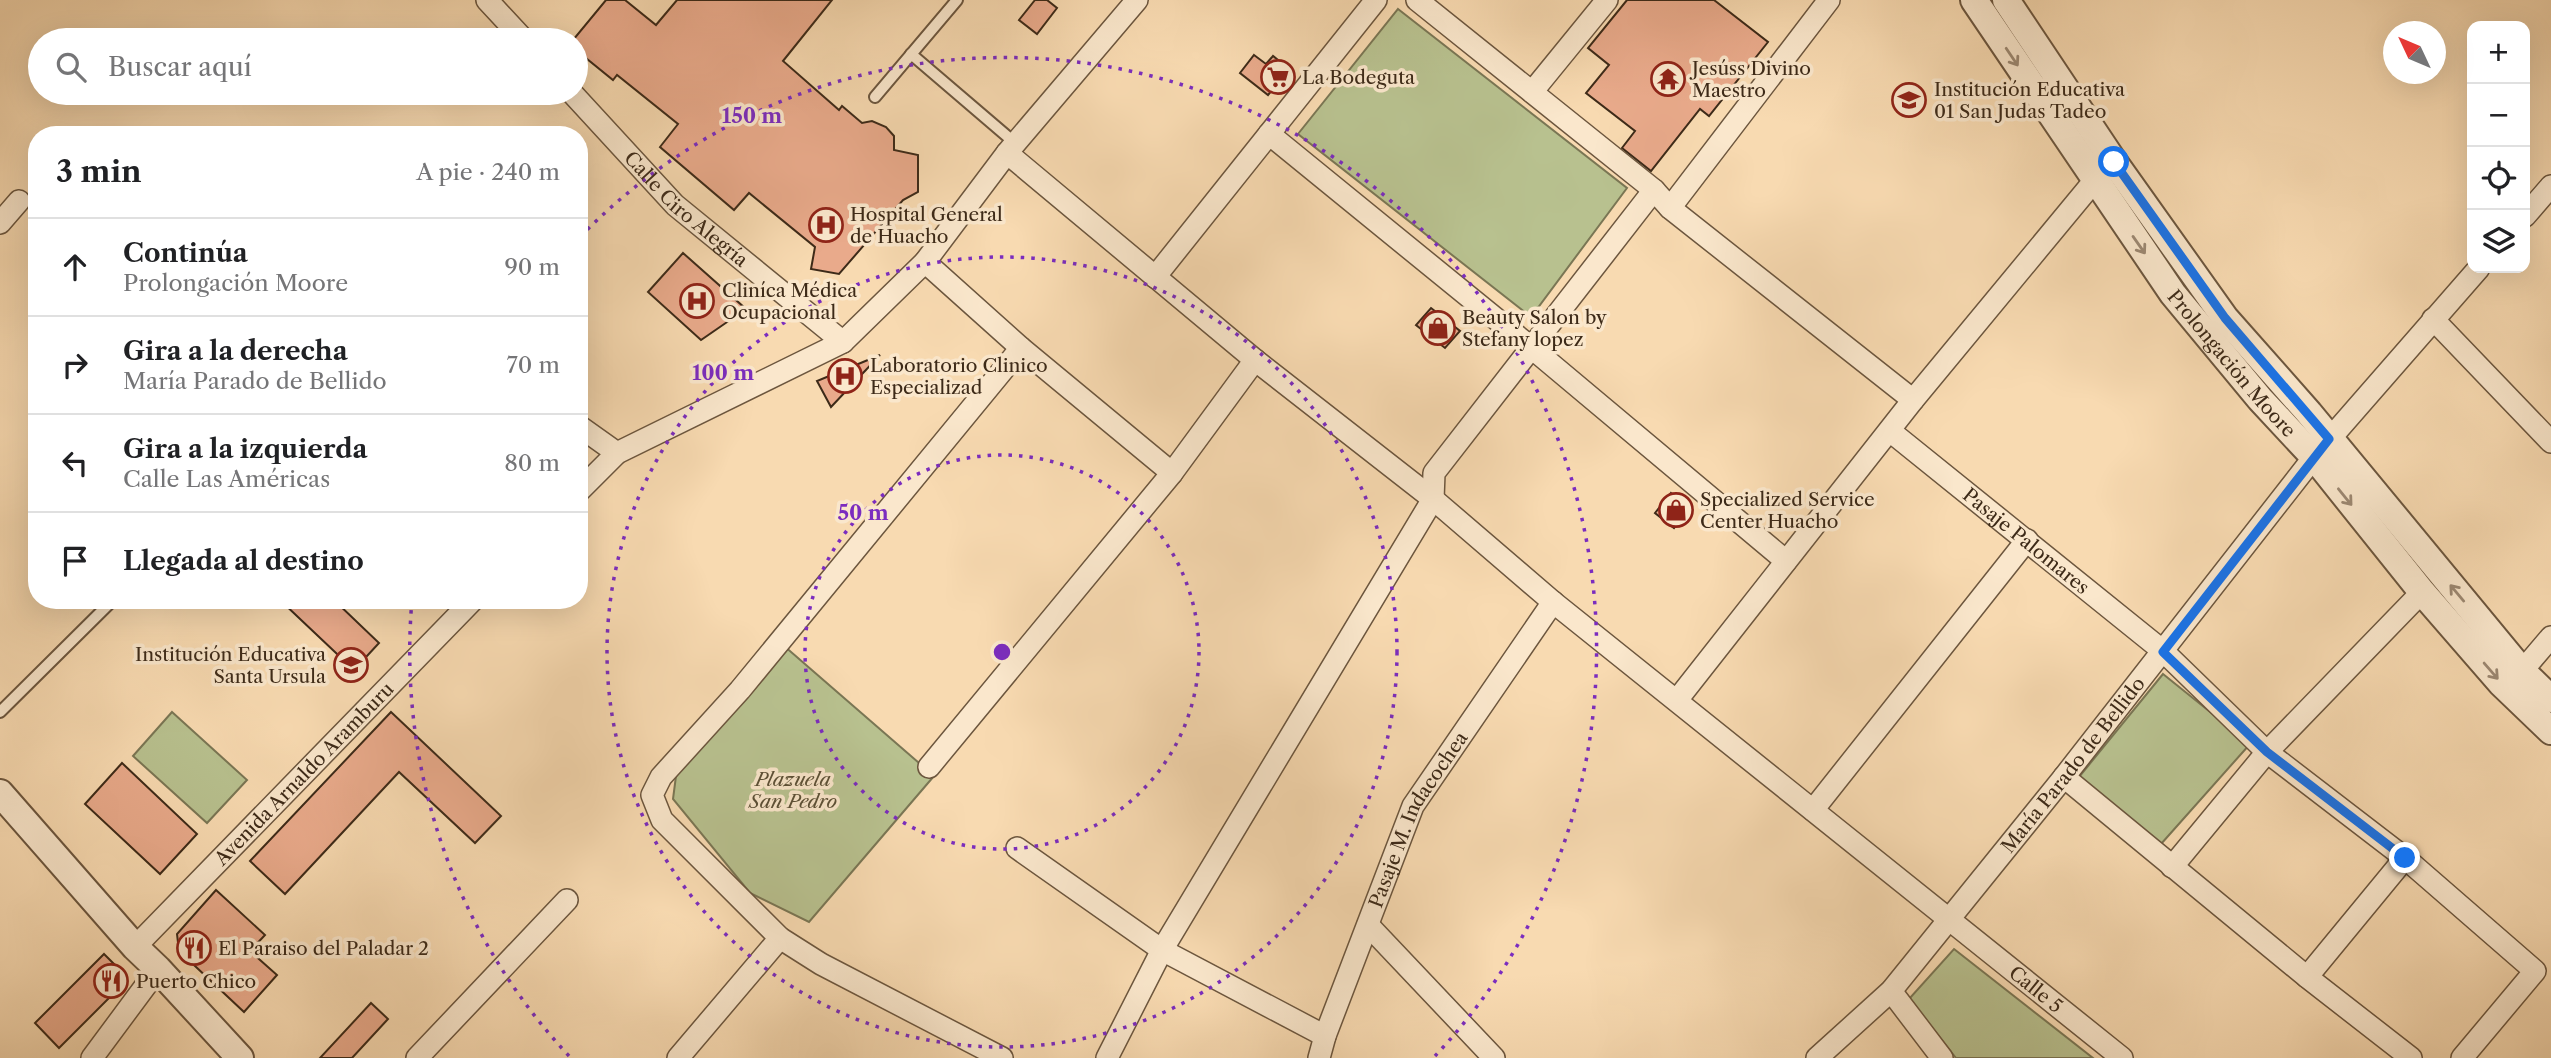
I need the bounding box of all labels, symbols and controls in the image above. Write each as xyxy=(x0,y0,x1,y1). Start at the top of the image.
north arrow xyxy=(2383,21,2446,84)
map controls xyxy=(2467,21,2530,273)
button: + xyxy=(2467,21,2530,84)
search box xyxy=(28,28,588,105)
one-way arrow xyxy=(2005,46,2019,66)
icon: search xyxy=(52,48,90,86)
text: Buscar aquí xyxy=(108,51,252,83)
place label: Jesúss Divino Maestro xyxy=(1689,57,1811,102)
supermarket icon: La Bodeguta xyxy=(1259,58,1297,96)
temple icon: Jesúss Divino Maestro xyxy=(1649,60,1687,98)
place label: La Bodeguta xyxy=(1302,66,1415,89)
place label: Institución Educativa 01 San Judas Tadeo xyxy=(1934,78,2125,123)
school or university icon: Institución Educativa 01 San Judas Tadeo xyxy=(1890,81,1928,119)
button: − xyxy=(2467,84,2530,147)
text: 150 m xyxy=(722,103,782,128)
street label: Calle Ciro Alegría xyxy=(620,146,753,271)
route start xyxy=(2098,146,2129,177)
button: locate xyxy=(2467,147,2530,210)
text: 3 min xyxy=(56,153,142,190)
text: A pie · 240 m xyxy=(416,158,560,186)
place label: Hospital General de Huacho xyxy=(850,203,1003,248)
hospital icon: Hospital General de Huacho xyxy=(807,206,845,244)
button: layers xyxy=(2467,210,2530,273)
one-way arrow xyxy=(2132,235,2146,254)
text: Continúa xyxy=(123,237,248,269)
icon: ahead xyxy=(56,248,94,286)
text: 90 m xyxy=(504,253,560,281)
text: Prolongación Moore xyxy=(123,269,348,297)
place label: Cliníca Médica Ocupacional xyxy=(722,279,857,324)
hospital icon: Cliníca Médica Ocupacional xyxy=(678,282,716,320)
street label: Prolongación Moore xyxy=(2163,285,2301,442)
place label: Beauty Salon by Stefany lopez xyxy=(1462,306,1607,351)
shop icon: Beauty Salon by Stefany lopez xyxy=(1419,309,1457,347)
text: Gira a la derecha xyxy=(123,335,348,367)
icon: right xyxy=(56,346,94,384)
text: 70 m xyxy=(507,351,560,379)
place label: Laboratorio Clinico Especializad xyxy=(870,354,1048,399)
hospital icon: Laboratorio Clinico Especializad xyxy=(826,357,864,395)
text: 100 m xyxy=(692,360,754,385)
text: María Parado de Bellido xyxy=(123,367,387,395)
text: Gira a la izquierda xyxy=(123,433,368,465)
icon: left xyxy=(56,444,94,482)
text: 80 m xyxy=(504,449,560,477)
text: Calle Las Américas xyxy=(123,465,330,493)
street label: Pasaje Palomares xyxy=(1958,483,2094,599)
one-way arrow xyxy=(2337,487,2353,505)
place label: Specialized Service Center Huacho xyxy=(1700,488,1875,533)
shop icon: Specialized Service Center Huacho xyxy=(1657,491,1695,529)
text: 50 m xyxy=(837,500,889,525)
icon: arrive xyxy=(56,542,94,580)
text: Llegada al destino xyxy=(123,545,364,577)
one-way arrow xyxy=(2449,585,2465,603)
centre of rings xyxy=(990,640,1014,664)
place label: Institución Educativa Santa Ursula xyxy=(135,643,326,688)
school or university icon: Institución Educativa Santa Ursula xyxy=(332,646,370,684)
one-way arrow xyxy=(2483,662,2499,680)
street label: María Parado de Bellido xyxy=(1996,672,2149,857)
street label: Avenida Arnaldo Aramburu xyxy=(209,677,398,871)
street label: Pasaje M. Indacochea xyxy=(1364,727,1472,911)
park label: Plazuela San Pedro xyxy=(748,768,837,813)
route end xyxy=(2389,842,2420,873)
restaurant icon: El Paraiso del Paladar 2 xyxy=(175,929,213,967)
place label: El Paraiso del Paladar 2 xyxy=(218,937,429,960)
street label: Calle 5 xyxy=(2005,961,2067,1017)
restaurant icon: Puerto Chico xyxy=(92,962,130,1000)
place label: Puerto Chico xyxy=(136,970,256,993)

